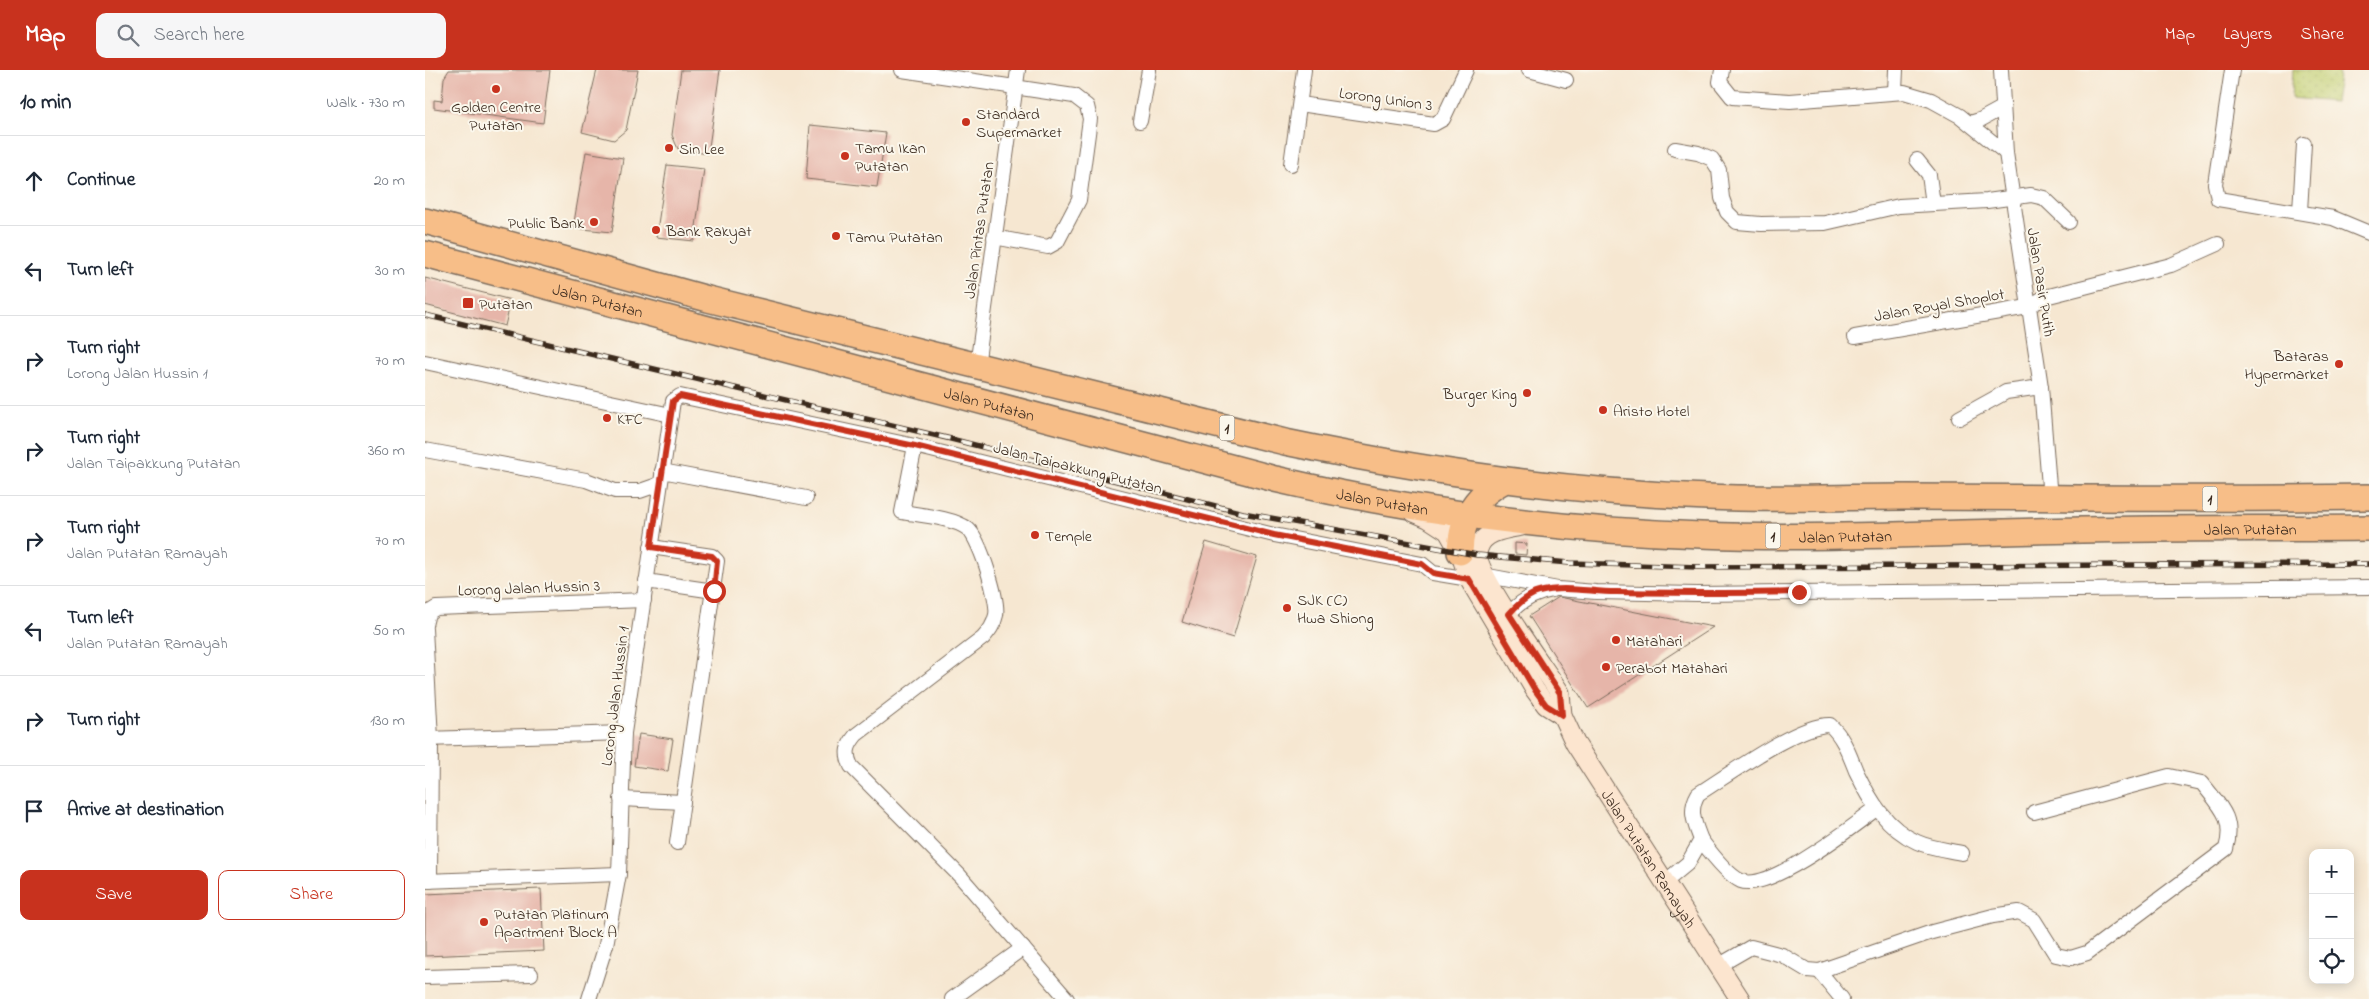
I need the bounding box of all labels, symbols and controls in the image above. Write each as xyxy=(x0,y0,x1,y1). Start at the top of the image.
search box xyxy=(96,13,446,58)
text: Map xyxy=(25,18,66,53)
icon: search xyxy=(114,21,142,49)
text: Search here xyxy=(154,22,245,49)
text: Map xyxy=(2165,22,2195,48)
text: Layers xyxy=(2223,22,2273,48)
text: Share xyxy=(2301,22,2344,48)
street label: Lorong Union 3 xyxy=(1337,82,1434,118)
marker: Golden Centre Putatan xyxy=(490,83,502,95)
text: 10 min xyxy=(20,88,71,118)
text: Walk · 730 m xyxy=(326,91,405,115)
place label: Golden Centre Putatan xyxy=(451,96,542,138)
place label: Standard Supermarket xyxy=(976,103,1062,145)
marker: Standard Supermarket xyxy=(960,116,972,128)
place label: Tamu Ikan Putatan xyxy=(855,137,926,179)
place label: Sin Lee xyxy=(679,138,725,162)
marker: Sin Lee xyxy=(663,142,675,154)
marker: Tamu Ikan Putatan xyxy=(839,150,851,162)
street label: Jalan Pintas Putatan xyxy=(958,160,1001,300)
icon: ahead xyxy=(20,167,48,195)
text: Continue xyxy=(67,167,135,194)
text: 20 m xyxy=(374,169,405,193)
place label: Public Bank xyxy=(508,212,585,236)
marker: Public Bank xyxy=(588,216,600,228)
place label: Bank Rakyat xyxy=(665,220,752,244)
marker: Bank Rakyat xyxy=(650,224,662,236)
place label: Tamu Putatan xyxy=(846,226,943,250)
street label: Jalan Pasir Putih xyxy=(2020,226,2060,338)
marker: Tamu Putatan xyxy=(830,230,842,242)
icon: left xyxy=(20,257,48,285)
text: Turn left xyxy=(67,257,134,284)
text: 30 m xyxy=(375,259,405,283)
street label: Jalan Putatan xyxy=(549,278,646,325)
street label: Jalan Royal Shoplot xyxy=(1872,283,2007,329)
place label: Putatan xyxy=(479,293,532,317)
marker: Putatan xyxy=(461,296,475,310)
text: Turn right xyxy=(67,335,140,362)
place label: Bataras Hypermarket xyxy=(2244,345,2330,387)
icon: right xyxy=(20,347,48,375)
text: 70 m xyxy=(375,349,405,373)
marker: Bataras Hypermarket xyxy=(2333,358,2345,370)
text: Lorong Jalan Hussin 1 xyxy=(67,362,208,386)
street label: Jalan Putatan xyxy=(941,382,1037,429)
place label: Burger King xyxy=(1442,383,1517,407)
marker: Burger King xyxy=(1521,387,1533,399)
place label: Aristo Hotel xyxy=(1613,400,1690,424)
marker: Aristo Hotel xyxy=(1597,404,1609,416)
place label: KFC xyxy=(617,408,643,432)
marker: KFC xyxy=(601,412,613,424)
road number: 1 xyxy=(1219,416,1235,440)
text: Turn right xyxy=(67,425,140,452)
street label: Jalan Taipakkung Putatan xyxy=(991,436,1165,502)
icon: right xyxy=(20,437,48,465)
text: 360 m xyxy=(368,439,405,463)
text: Jalan Taipakkung Putatan xyxy=(67,452,240,476)
street label: Jalan Putatan xyxy=(1334,483,1430,523)
road number: 1 xyxy=(2203,486,2217,512)
text: Turn right xyxy=(67,515,140,542)
street label: Jalan Putatan xyxy=(2204,518,2297,543)
road number: 1 xyxy=(1765,524,1781,548)
place label: Temple xyxy=(1045,525,1093,549)
street label: Jalan Putatan xyxy=(1799,525,1892,551)
icon: right xyxy=(20,527,48,555)
text: 70 m xyxy=(375,529,405,553)
marker: Temple xyxy=(1029,529,1041,541)
text: Jalan Putatan Ramayah xyxy=(67,542,228,566)
street label: Lorong Jalan Hussin 3 xyxy=(458,575,601,603)
route start xyxy=(703,580,726,603)
route end xyxy=(1788,581,1811,604)
place label: SJK (C) Hwa Shiong xyxy=(1297,589,1374,631)
marker: SJK (C) Hwa Shiong xyxy=(1281,602,1293,614)
text: Turn left xyxy=(67,605,134,632)
icon: left xyxy=(20,617,48,645)
text: 50 m xyxy=(373,619,405,643)
street label: Lorong Jalan Hussin 1 xyxy=(595,625,636,768)
place label: Matahari xyxy=(1626,630,1683,654)
text: Jalan Putatan Ramayah xyxy=(67,632,228,656)
marker: Matahari xyxy=(1610,634,1622,646)
place label: Perabot Matahari xyxy=(1616,657,1728,681)
marker: Perabot Matahari xyxy=(1600,661,1612,673)
icon: right xyxy=(20,707,48,735)
text: Turn right xyxy=(67,707,140,734)
text: 130 m xyxy=(370,709,405,733)
street label: Jalan Putatan Ramayah xyxy=(1594,785,1701,934)
icon: arrive xyxy=(20,797,48,825)
text: Arrive at destination xyxy=(67,797,224,824)
map controls xyxy=(2309,849,2354,984)
button: + xyxy=(2309,849,2354,894)
button: Save xyxy=(20,870,208,920)
button: Share xyxy=(218,870,405,920)
button: − xyxy=(2309,894,2354,939)
place label: Putatan Platinum Apartment Block A xyxy=(494,903,617,945)
marker: Putatan Platinum Apartment Block A xyxy=(478,916,490,928)
button: locate xyxy=(2309,939,2354,984)

